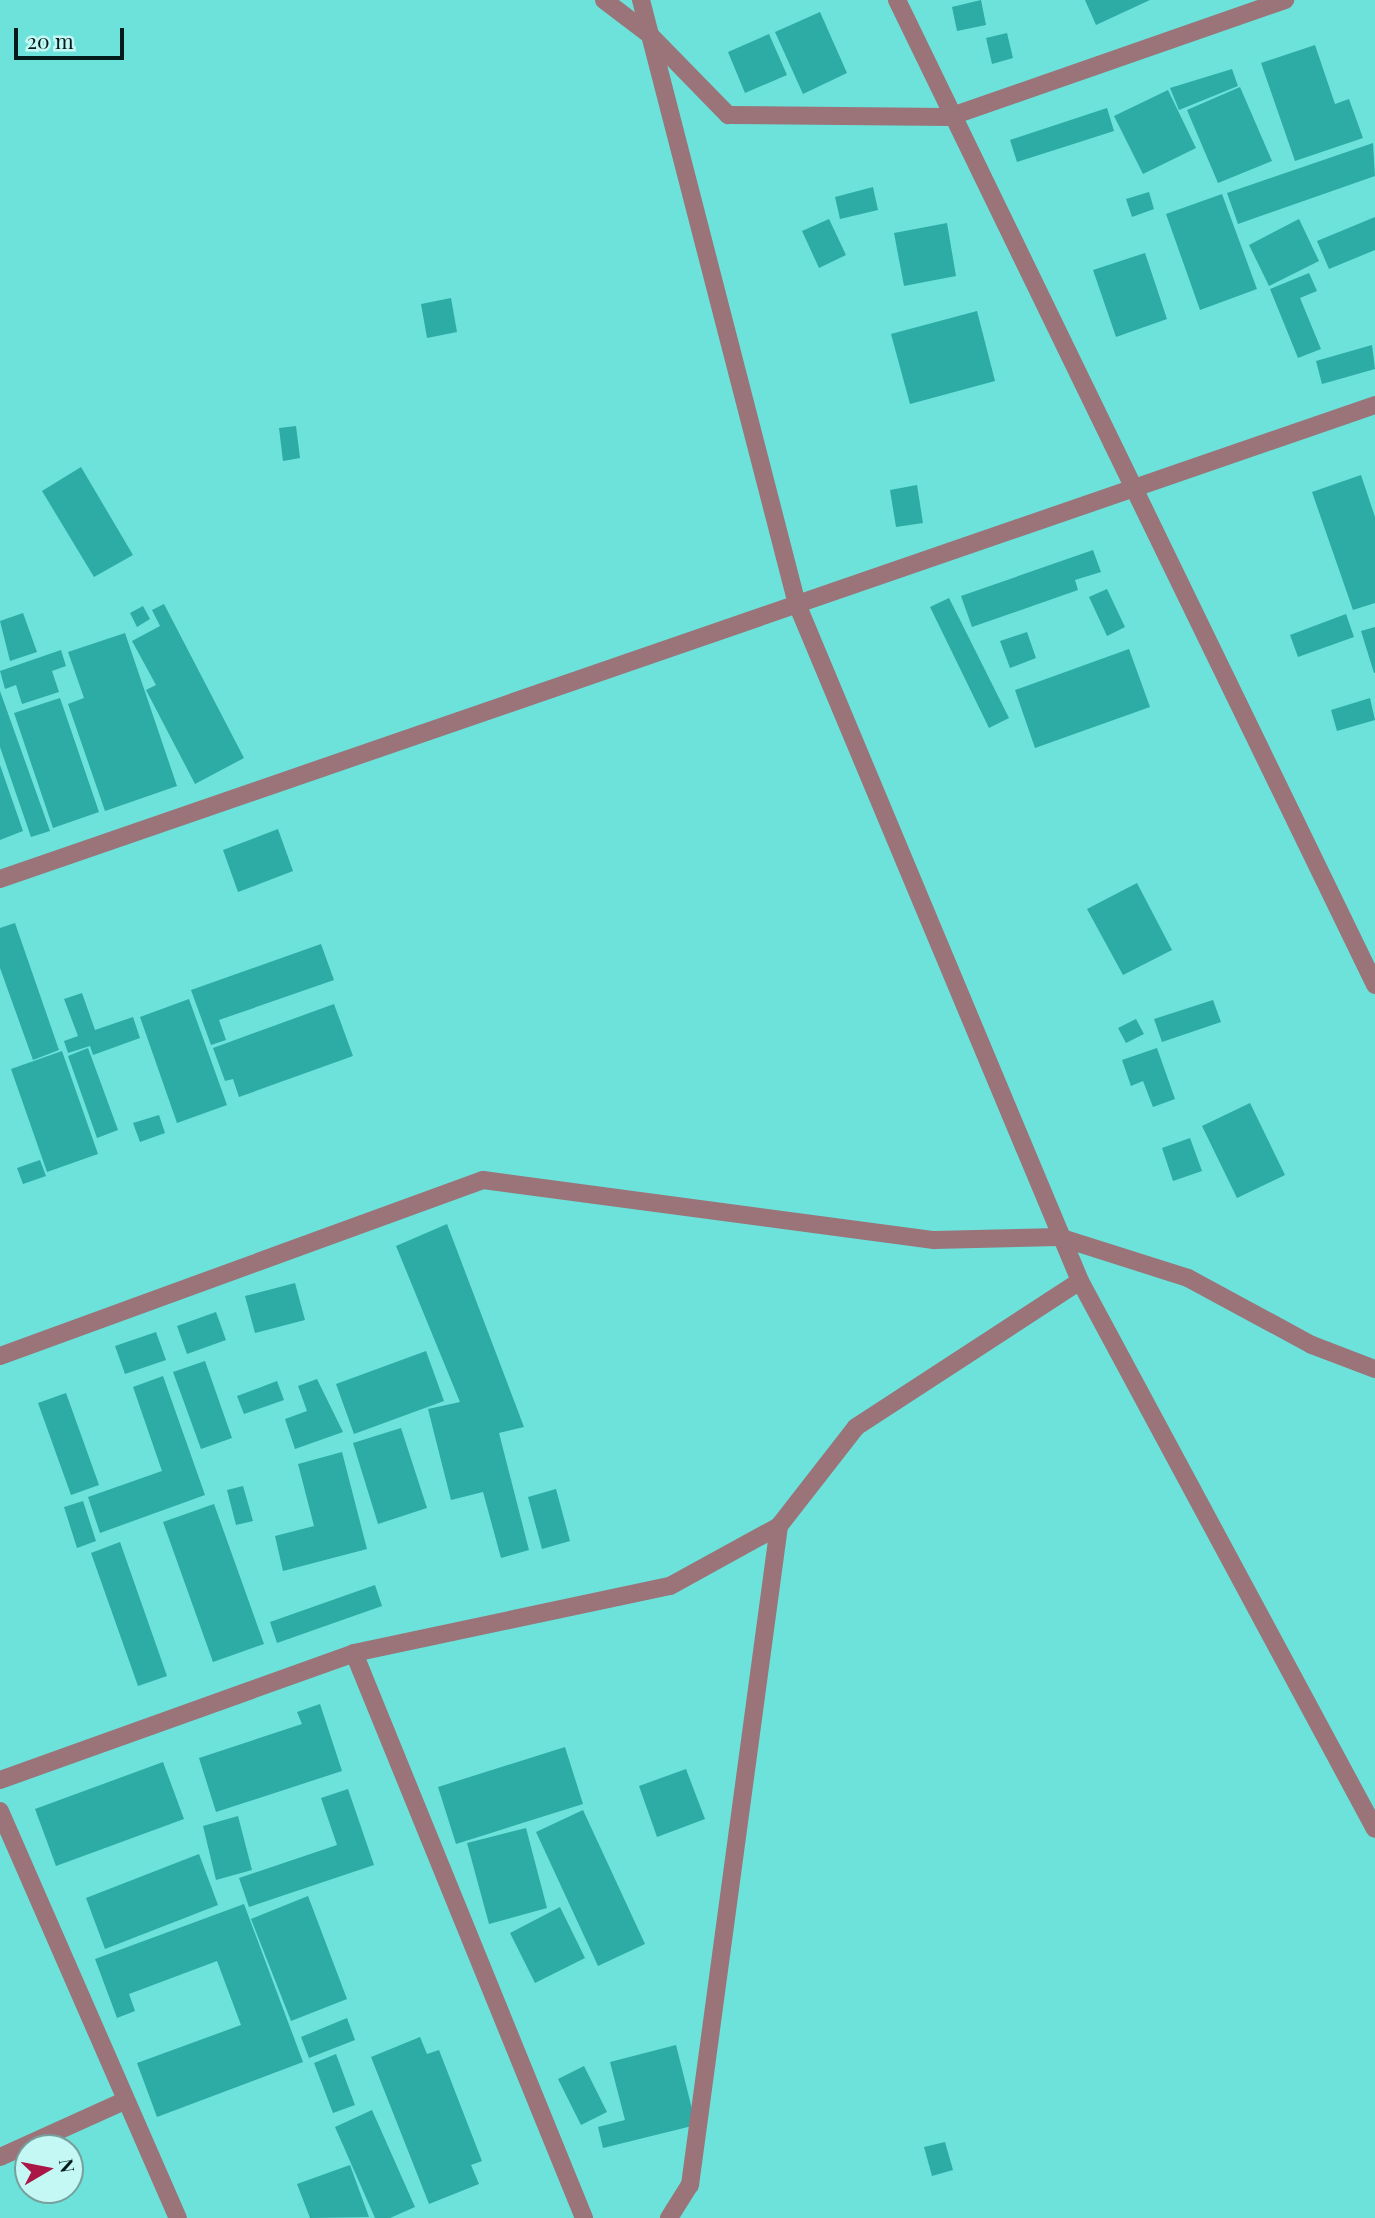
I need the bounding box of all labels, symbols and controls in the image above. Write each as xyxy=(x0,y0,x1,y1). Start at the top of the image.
scale bar xyxy=(18,14,128,58)
text: 20 m xyxy=(27,26,74,54)
north arrow xyxy=(14,2134,84,2204)
text: N xyxy=(54,2157,82,2175)

